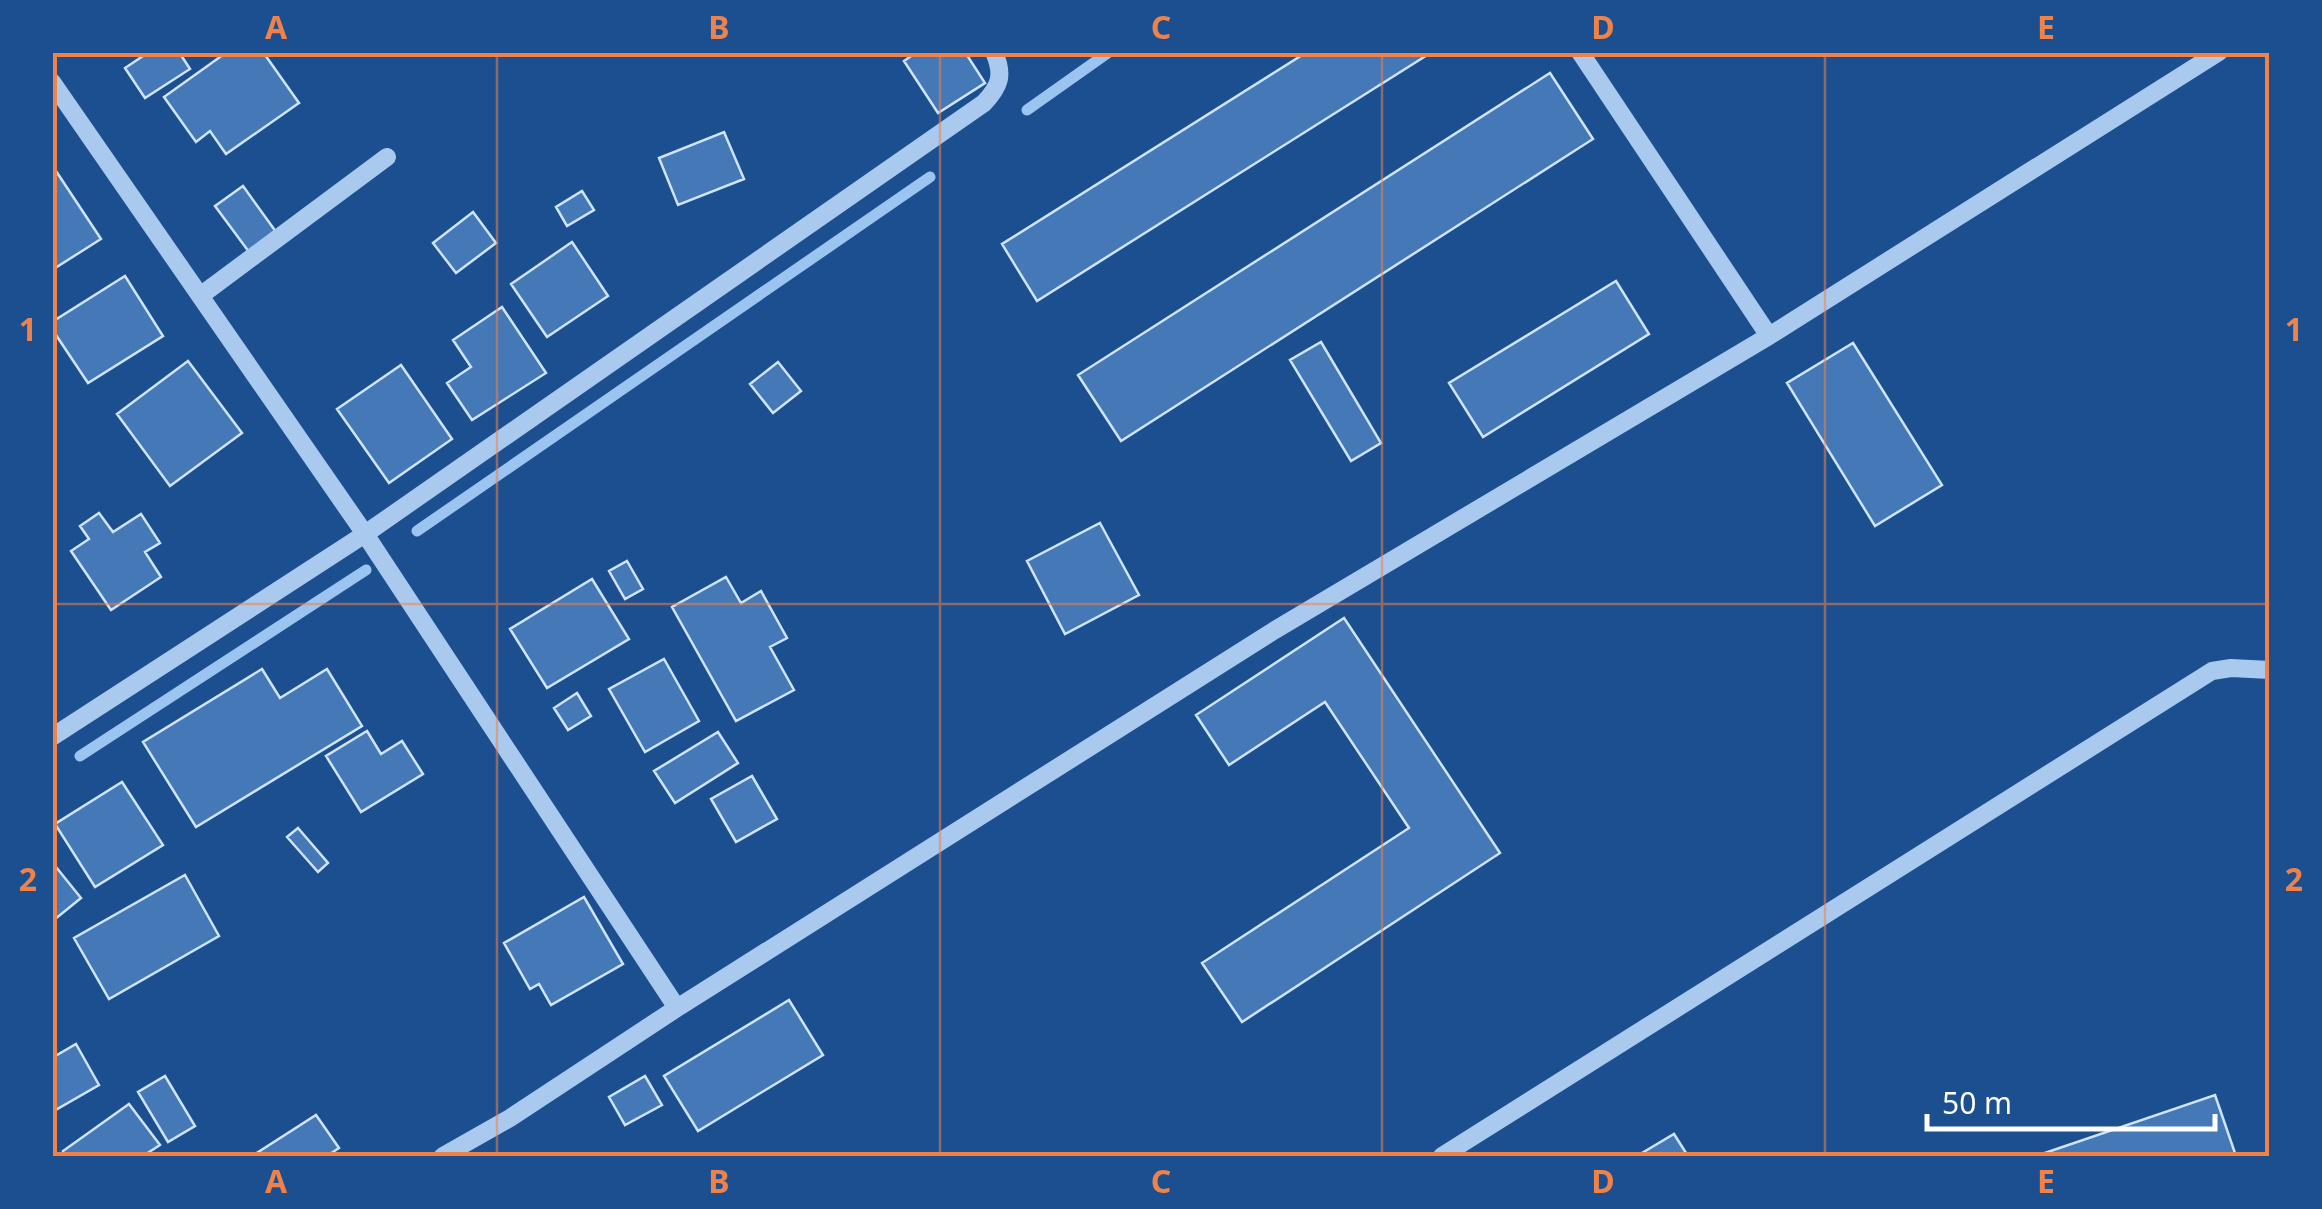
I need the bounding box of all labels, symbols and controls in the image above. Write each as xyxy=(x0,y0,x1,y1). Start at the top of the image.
text: A xyxy=(265,5,288,48)
text: B xyxy=(708,5,730,48)
text: C xyxy=(1151,5,1171,48)
text: D xyxy=(1591,5,1615,48)
text: E xyxy=(2037,5,2055,48)
text: 1 xyxy=(19,307,37,350)
text: 1 xyxy=(2285,307,2303,350)
text: 2 xyxy=(19,857,37,900)
text: 2 xyxy=(2285,857,2303,900)
scale bar xyxy=(1927,1069,2214,1131)
text: 50 m xyxy=(1942,1082,2012,1123)
text: A xyxy=(265,1159,288,1202)
text: B xyxy=(708,1159,730,1202)
text: C xyxy=(1151,1159,1171,1202)
text: D xyxy=(1591,1159,1615,1202)
text: E xyxy=(2037,1159,2055,1202)

